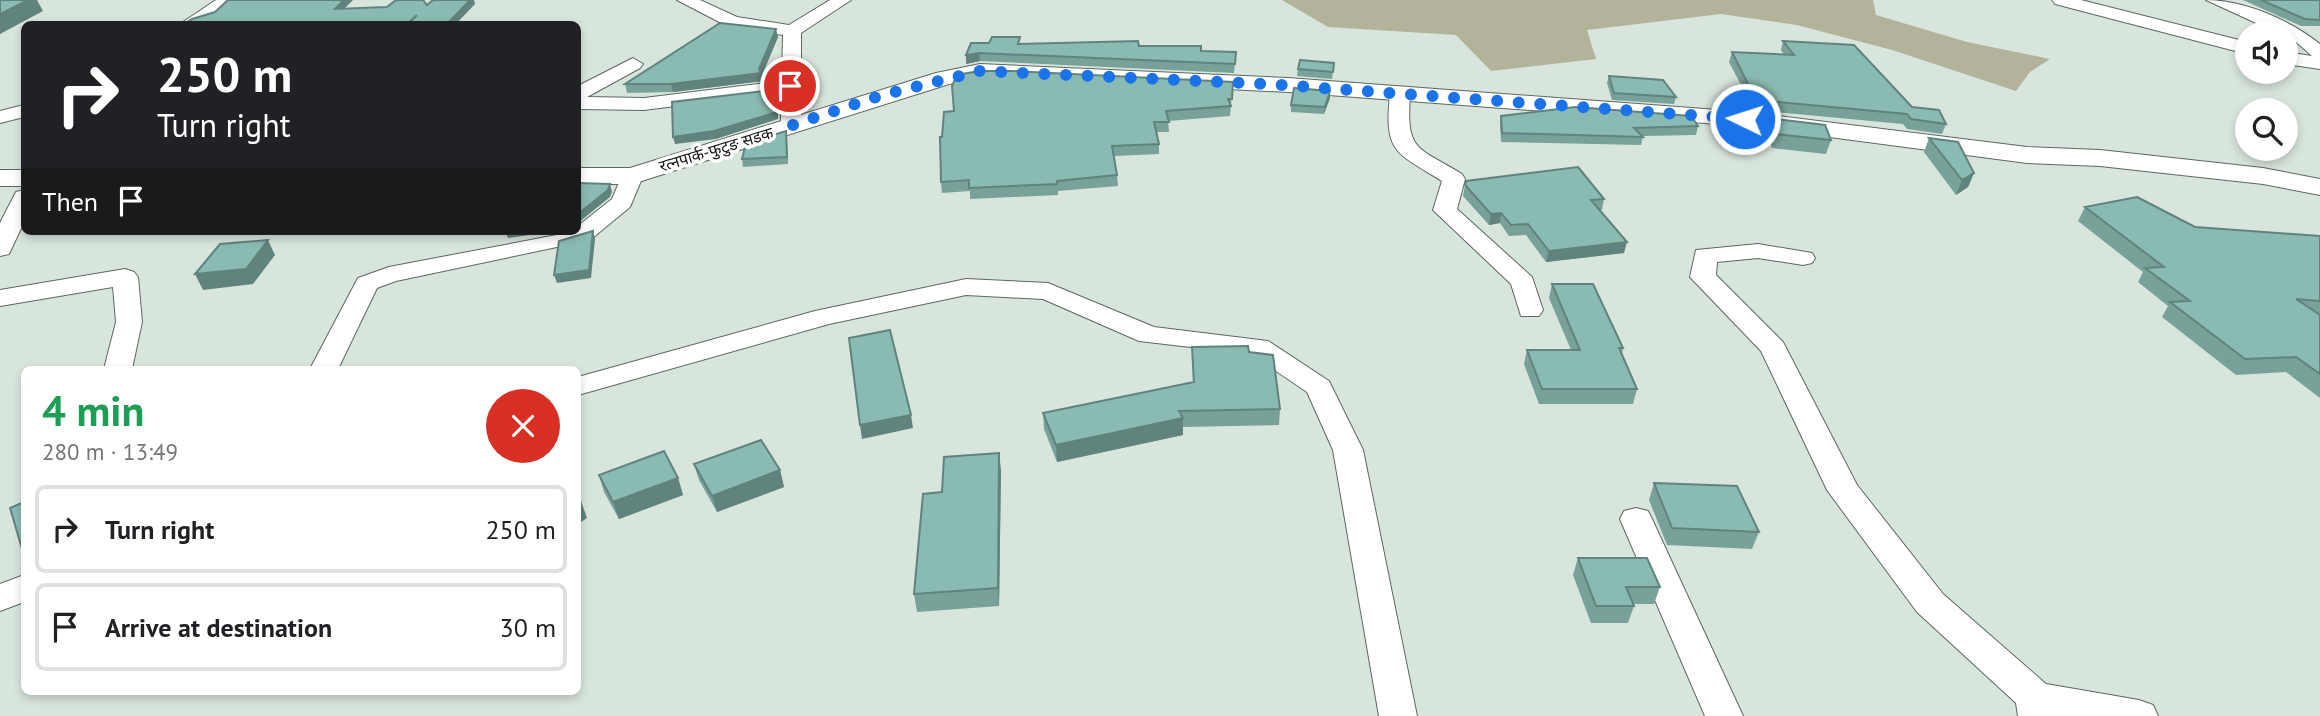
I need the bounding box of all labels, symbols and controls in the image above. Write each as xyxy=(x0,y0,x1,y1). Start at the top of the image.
map controls xyxy=(2235,21,2298,161)
button: sound xyxy=(2235,21,2298,84)
text: 250 m xyxy=(157,42,292,106)
icon: right xyxy=(42,49,133,140)
pin xyxy=(760,56,820,116)
icon: arrive xyxy=(771,67,809,105)
position arrow xyxy=(1708,82,1782,156)
button: search xyxy=(2235,98,2298,161)
text: Turn right xyxy=(157,104,291,146)
street label: रत्नपार्क-फुटुङ सडक xyxy=(657,122,776,177)
icon: arrive xyxy=(112,182,150,220)
text: Then xyxy=(42,185,98,218)
text: 4 min xyxy=(42,383,144,438)
button: close xyxy=(486,389,560,463)
text: 280 m · 13:49 xyxy=(42,437,178,466)
icon: right xyxy=(46,510,84,548)
text: Turn right xyxy=(105,513,214,546)
text: 250 m xyxy=(485,513,556,546)
icon: arrive xyxy=(46,608,84,646)
text: Arrive at destination xyxy=(105,611,332,644)
text: 30 m xyxy=(500,611,556,644)

